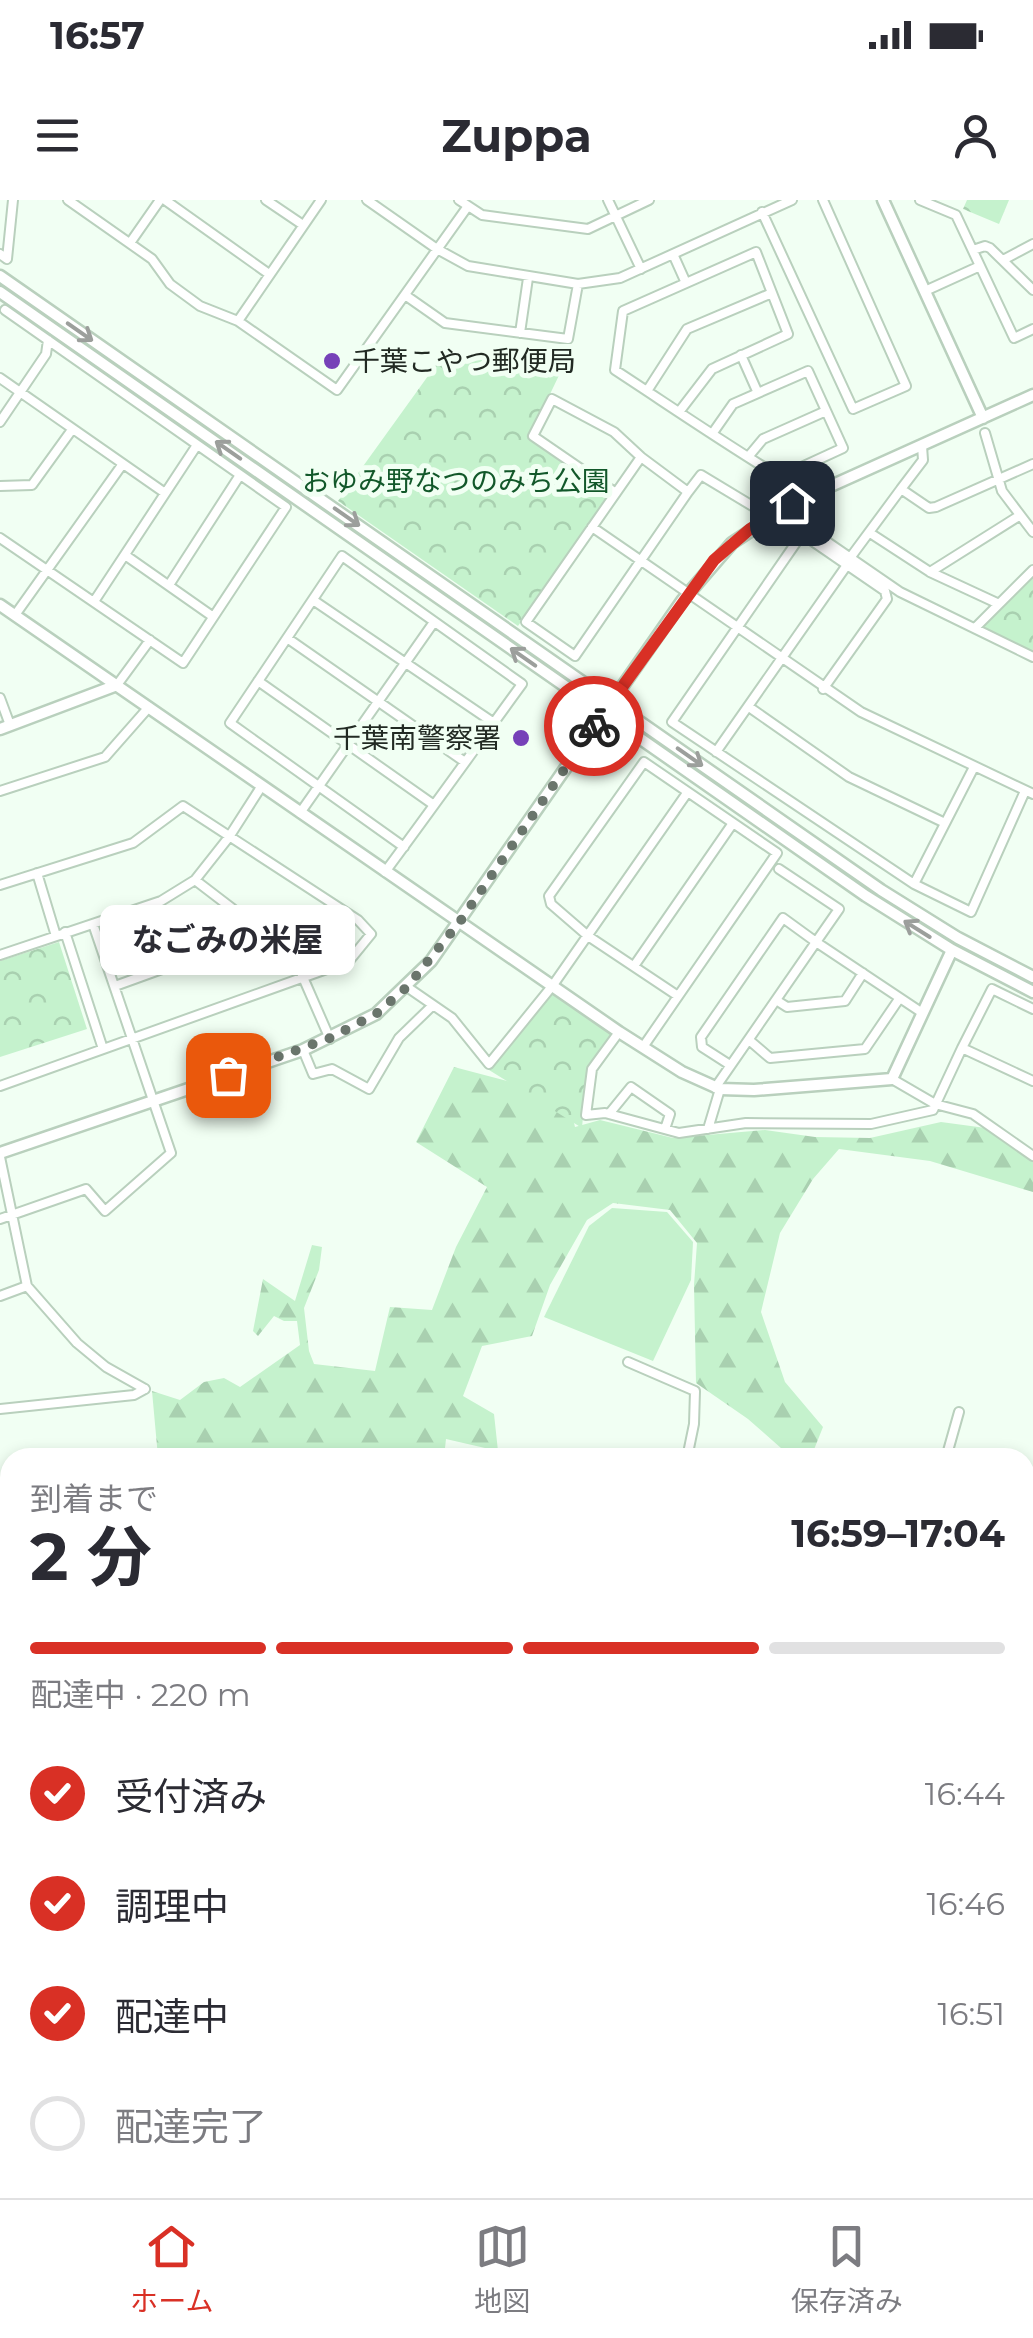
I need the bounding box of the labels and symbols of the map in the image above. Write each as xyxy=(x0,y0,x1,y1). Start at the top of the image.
one-way arrow xyxy=(66,321,93,342)
place label: 千葉こやつ郵便局 xyxy=(352,344,576,378)
marker: 千葉こやつ郵便局 xyxy=(321,350,343,372)
one-way arrow xyxy=(214,440,242,461)
pin xyxy=(750,461,835,546)
park label: おゆみ野なつのみち公園 xyxy=(302,464,610,498)
one-way arrow xyxy=(332,506,360,527)
one-way arrow xyxy=(509,647,537,668)
courier xyxy=(544,676,644,776)
place label: 千葉南警察署 xyxy=(333,721,501,755)
marker: 千葉南警察署 xyxy=(510,727,532,749)
one-way arrow xyxy=(676,746,704,767)
callout: なごみの米屋 xyxy=(100,905,356,975)
one-way arrow xyxy=(903,918,932,939)
pin xyxy=(186,1033,271,1118)

